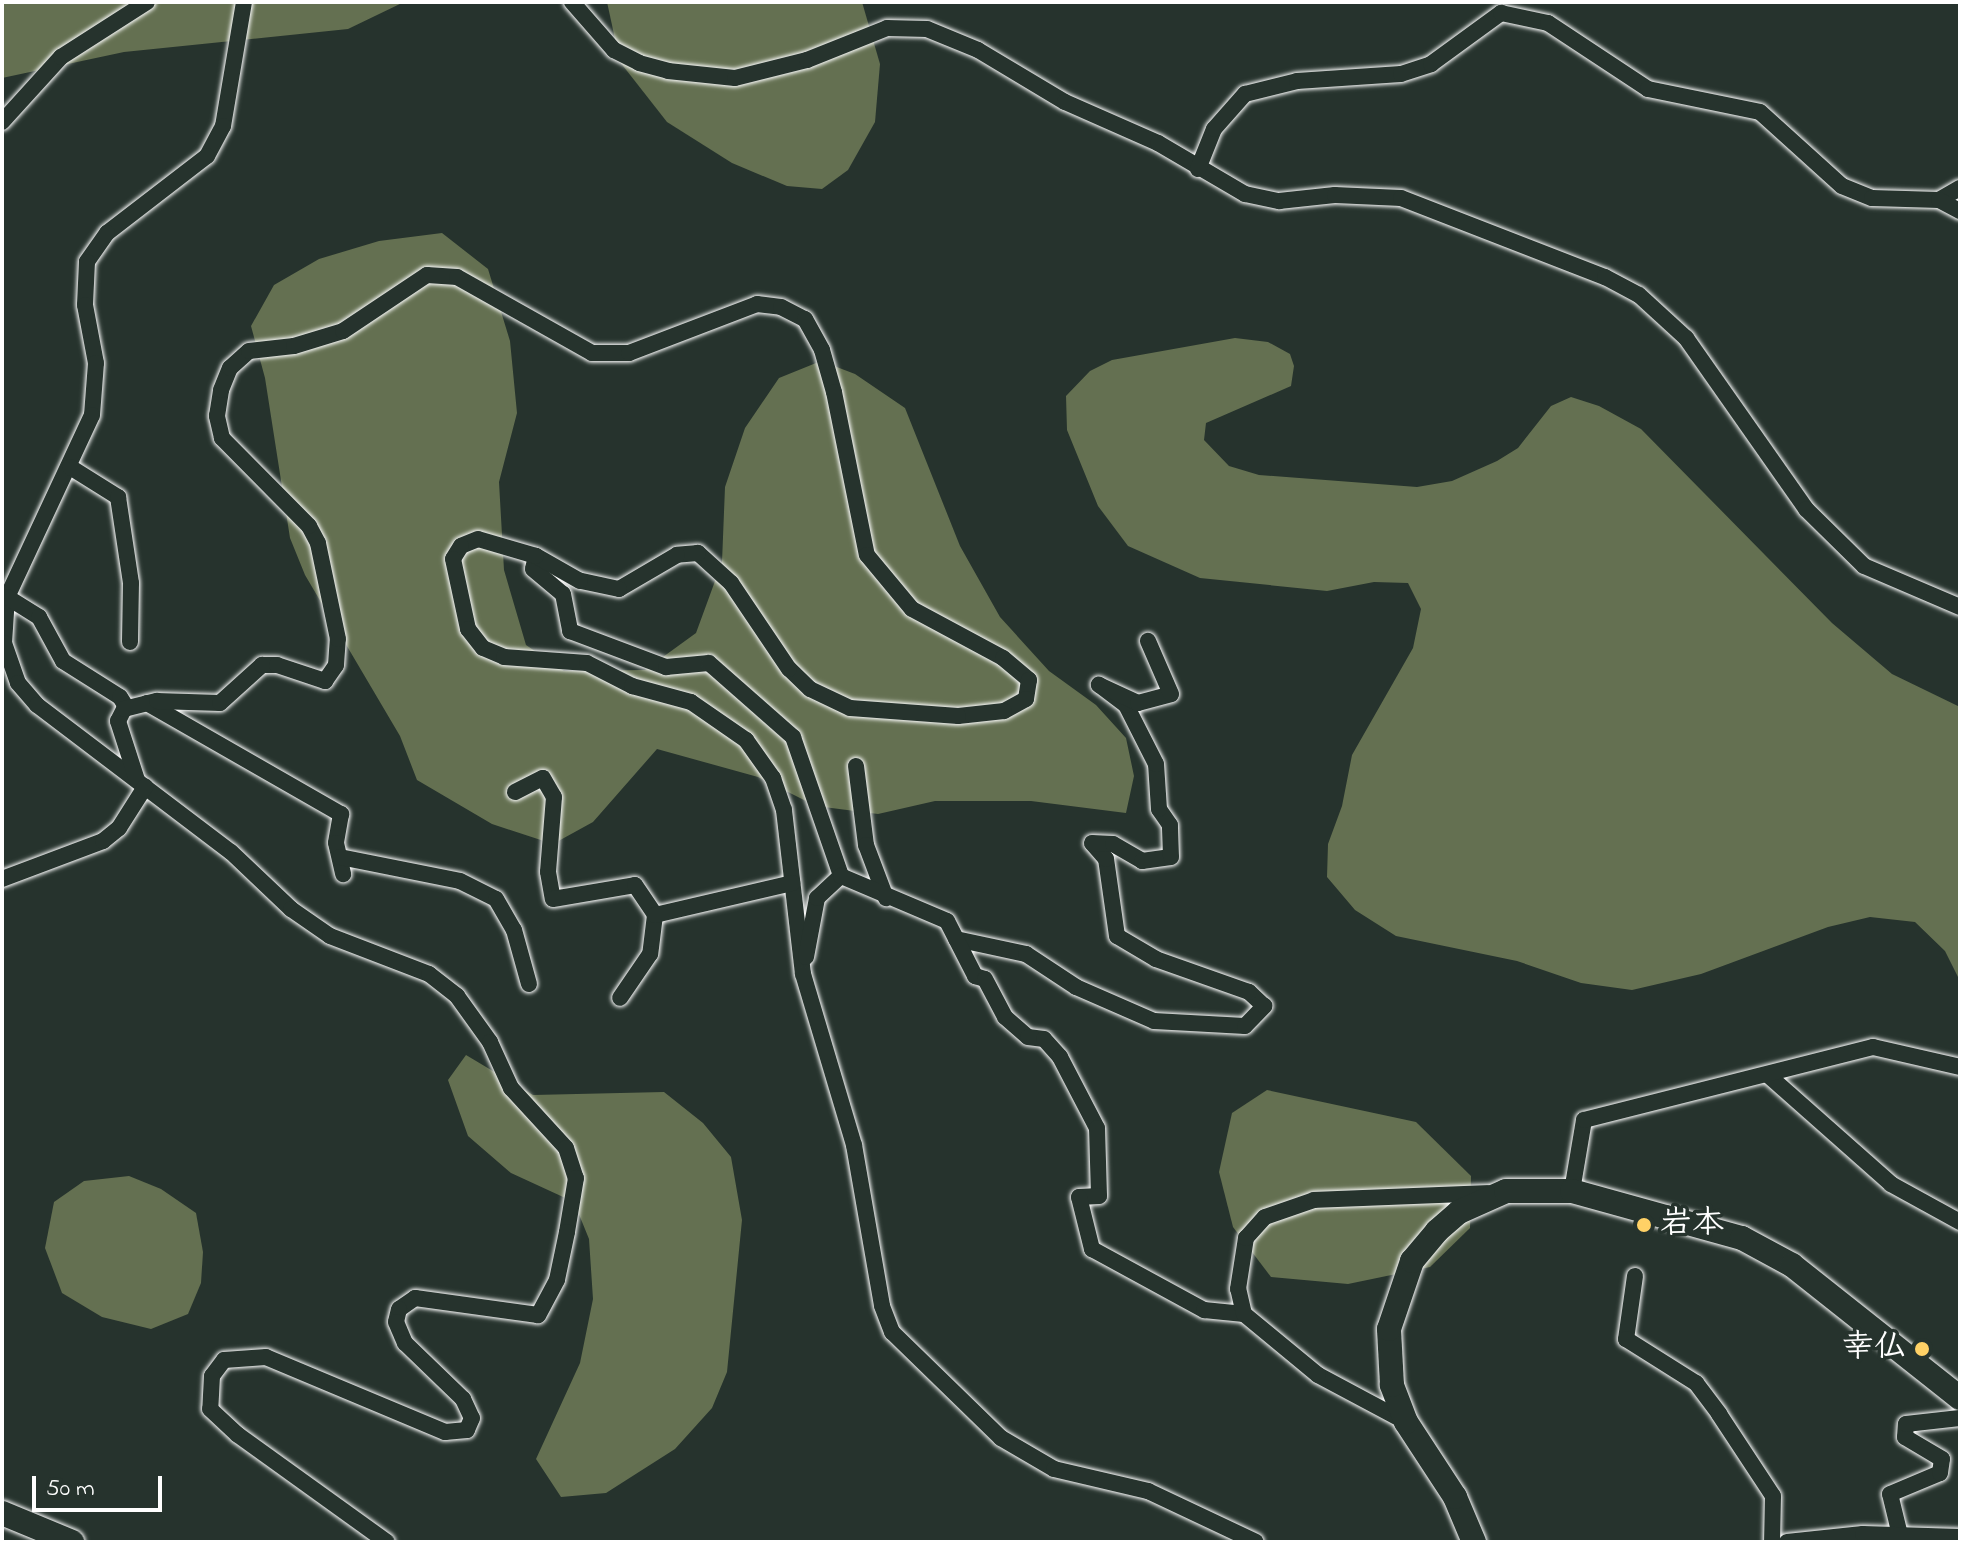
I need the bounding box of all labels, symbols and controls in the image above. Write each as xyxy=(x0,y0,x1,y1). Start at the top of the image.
place label: 岩本 xyxy=(1660,1206,1724,1244)
marker: 岩本 xyxy=(1635,1216,1653,1234)
place label: 幸仏 xyxy=(1842,1330,1906,1368)
marker: 幸仏 xyxy=(1913,1340,1931,1358)
scale bar xyxy=(36,1460,166,1510)
text: 50 m xyxy=(46,1472,95,1507)

